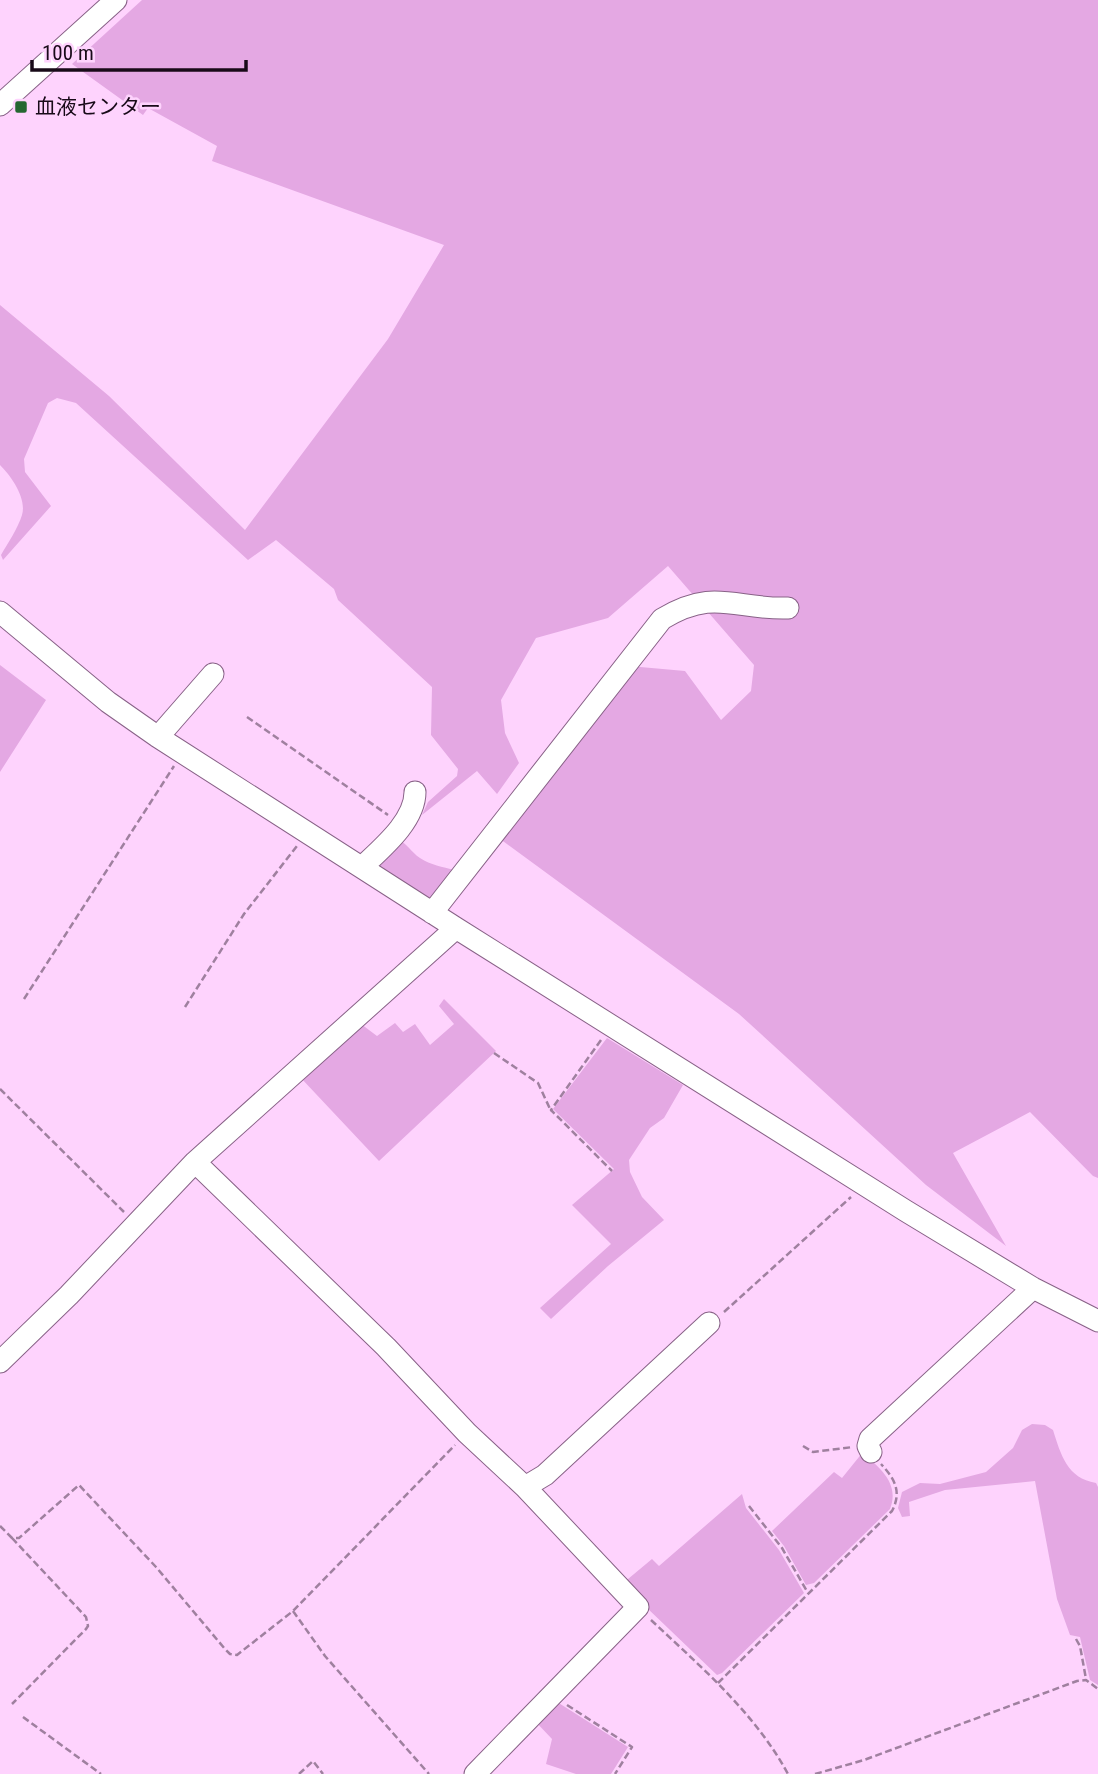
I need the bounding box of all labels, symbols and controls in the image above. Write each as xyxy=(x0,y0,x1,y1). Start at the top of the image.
scale bar xyxy=(32,28,245,72)
text: 100 m xyxy=(42,41,94,65)
place label: 血液センター xyxy=(35,95,161,119)
marker: 血液センター xyxy=(13,99,29,115)

